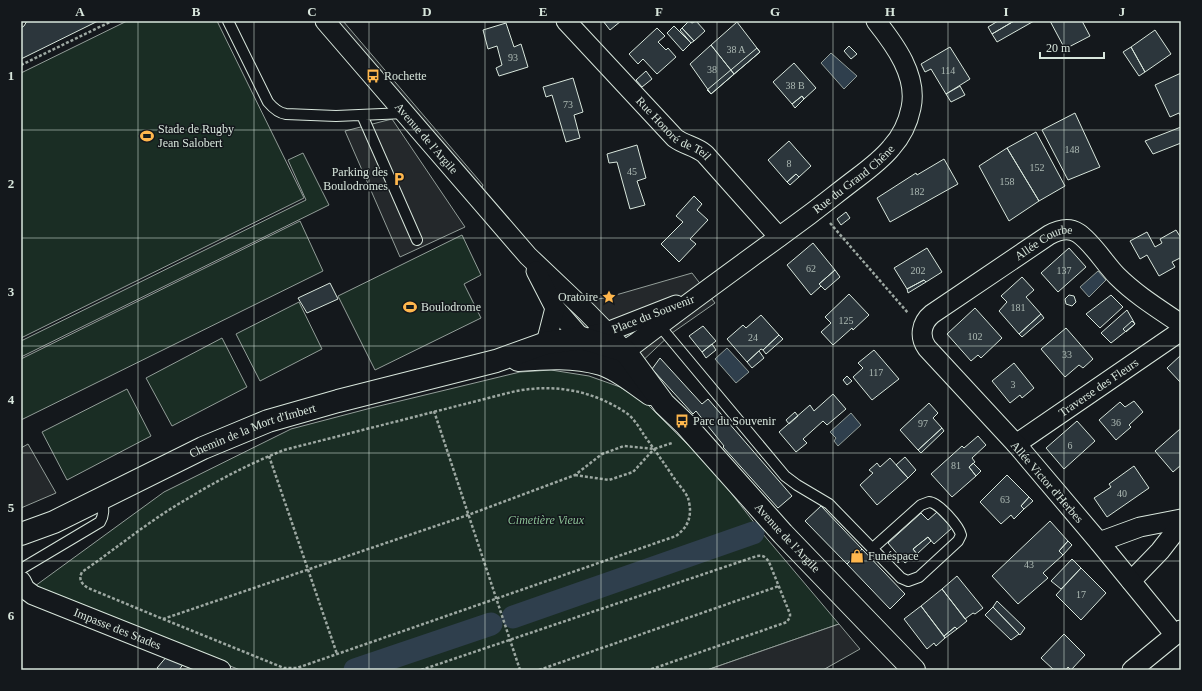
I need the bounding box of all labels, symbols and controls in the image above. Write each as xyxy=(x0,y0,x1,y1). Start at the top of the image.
text: A xyxy=(75,4,85,19)
text: B xyxy=(192,4,201,19)
text: C xyxy=(307,4,317,19)
text: D xyxy=(422,4,432,19)
text: E xyxy=(539,4,547,19)
text: F xyxy=(655,4,663,19)
text: G xyxy=(770,4,780,19)
text: H xyxy=(885,4,895,19)
text: I xyxy=(1003,4,1009,19)
text: J xyxy=(1119,4,1126,19)
scale bar xyxy=(1040,34,1104,60)
text: 20 m xyxy=(1046,41,1071,55)
house number: 38 A xyxy=(726,44,746,55)
house number: 93 xyxy=(508,52,518,63)
house number: 38 xyxy=(707,64,717,75)
house number: 114 xyxy=(941,65,955,76)
text: 1 xyxy=(8,68,14,83)
bus stop icon: Rochette xyxy=(365,68,381,84)
place label: Rochette xyxy=(384,69,427,83)
house number: 38 B xyxy=(785,80,805,91)
street label: Rue Honoré de Teil xyxy=(633,94,715,164)
house number: 73 xyxy=(563,99,573,110)
street label: Avenue de l'Argile xyxy=(392,100,461,177)
place label: Stade de Rugby Jean Salobert xyxy=(158,122,234,150)
sports icon: Stade de Rugby Jean Salobert xyxy=(139,128,155,144)
street label: Rue du Grand Chêne xyxy=(810,142,897,216)
house number: 148 xyxy=(1065,144,1080,155)
house number: 8 xyxy=(787,158,792,169)
house number: 152 xyxy=(1030,162,1045,173)
place label: Parking des Boulodromes xyxy=(323,165,388,193)
house number: 45 xyxy=(627,166,637,177)
parking icon: Parking des Boulodromes xyxy=(391,171,407,187)
text: 2 xyxy=(8,176,14,191)
house number: 158 xyxy=(1000,176,1015,187)
house number: 182 xyxy=(910,186,925,197)
street label: Allée Courbe xyxy=(1012,223,1074,263)
house number: 62 xyxy=(806,263,816,274)
house number: 202 xyxy=(911,265,926,276)
house number: 137 xyxy=(1057,265,1072,276)
text: 3 xyxy=(8,284,15,299)
place icon: Oratoire xyxy=(601,289,617,305)
place label: Oratoire xyxy=(558,290,598,304)
street label: Place du Souvenir xyxy=(610,292,696,336)
sports icon: Boulodrome xyxy=(402,299,418,315)
place label: Boulodrome xyxy=(421,300,481,314)
house number: 181 xyxy=(1011,302,1026,313)
house number: 125 xyxy=(839,315,854,326)
house number: 102 xyxy=(968,331,983,342)
house number: 24 xyxy=(748,332,758,343)
house number: 33 xyxy=(1062,349,1072,360)
street label: Traverse des Fleurs xyxy=(1056,355,1141,420)
house number: 117 xyxy=(869,367,883,378)
house number: 3 xyxy=(1011,379,1016,390)
text: 4 xyxy=(8,392,15,407)
street label: Chemin de la Mort d'Imbert xyxy=(187,401,318,461)
bus stop icon: Parc du Souvenir xyxy=(674,413,690,429)
place label: Parc du Souvenir xyxy=(693,414,776,428)
house number: 36 xyxy=(1111,417,1121,428)
house number: 97 xyxy=(918,418,928,429)
street label: Allée Victor d'Herbes xyxy=(1008,438,1087,526)
house number: 6 xyxy=(1068,440,1073,451)
house number: 81 xyxy=(951,460,961,471)
house number: 40 xyxy=(1117,488,1127,499)
house number: 63 xyxy=(1000,494,1010,505)
text: 5 xyxy=(8,500,15,515)
street label: Avenue de l'Argile xyxy=(752,500,823,575)
park label: Cimetière Vieux xyxy=(508,513,585,527)
shop icon: Funéspace xyxy=(849,548,865,564)
place label: Funéspace xyxy=(868,549,919,563)
house number: 43 xyxy=(1024,559,1034,570)
house number: 17 xyxy=(1076,589,1086,600)
street label: Impasse des Stades xyxy=(72,605,164,653)
text: 6 xyxy=(8,608,15,623)

